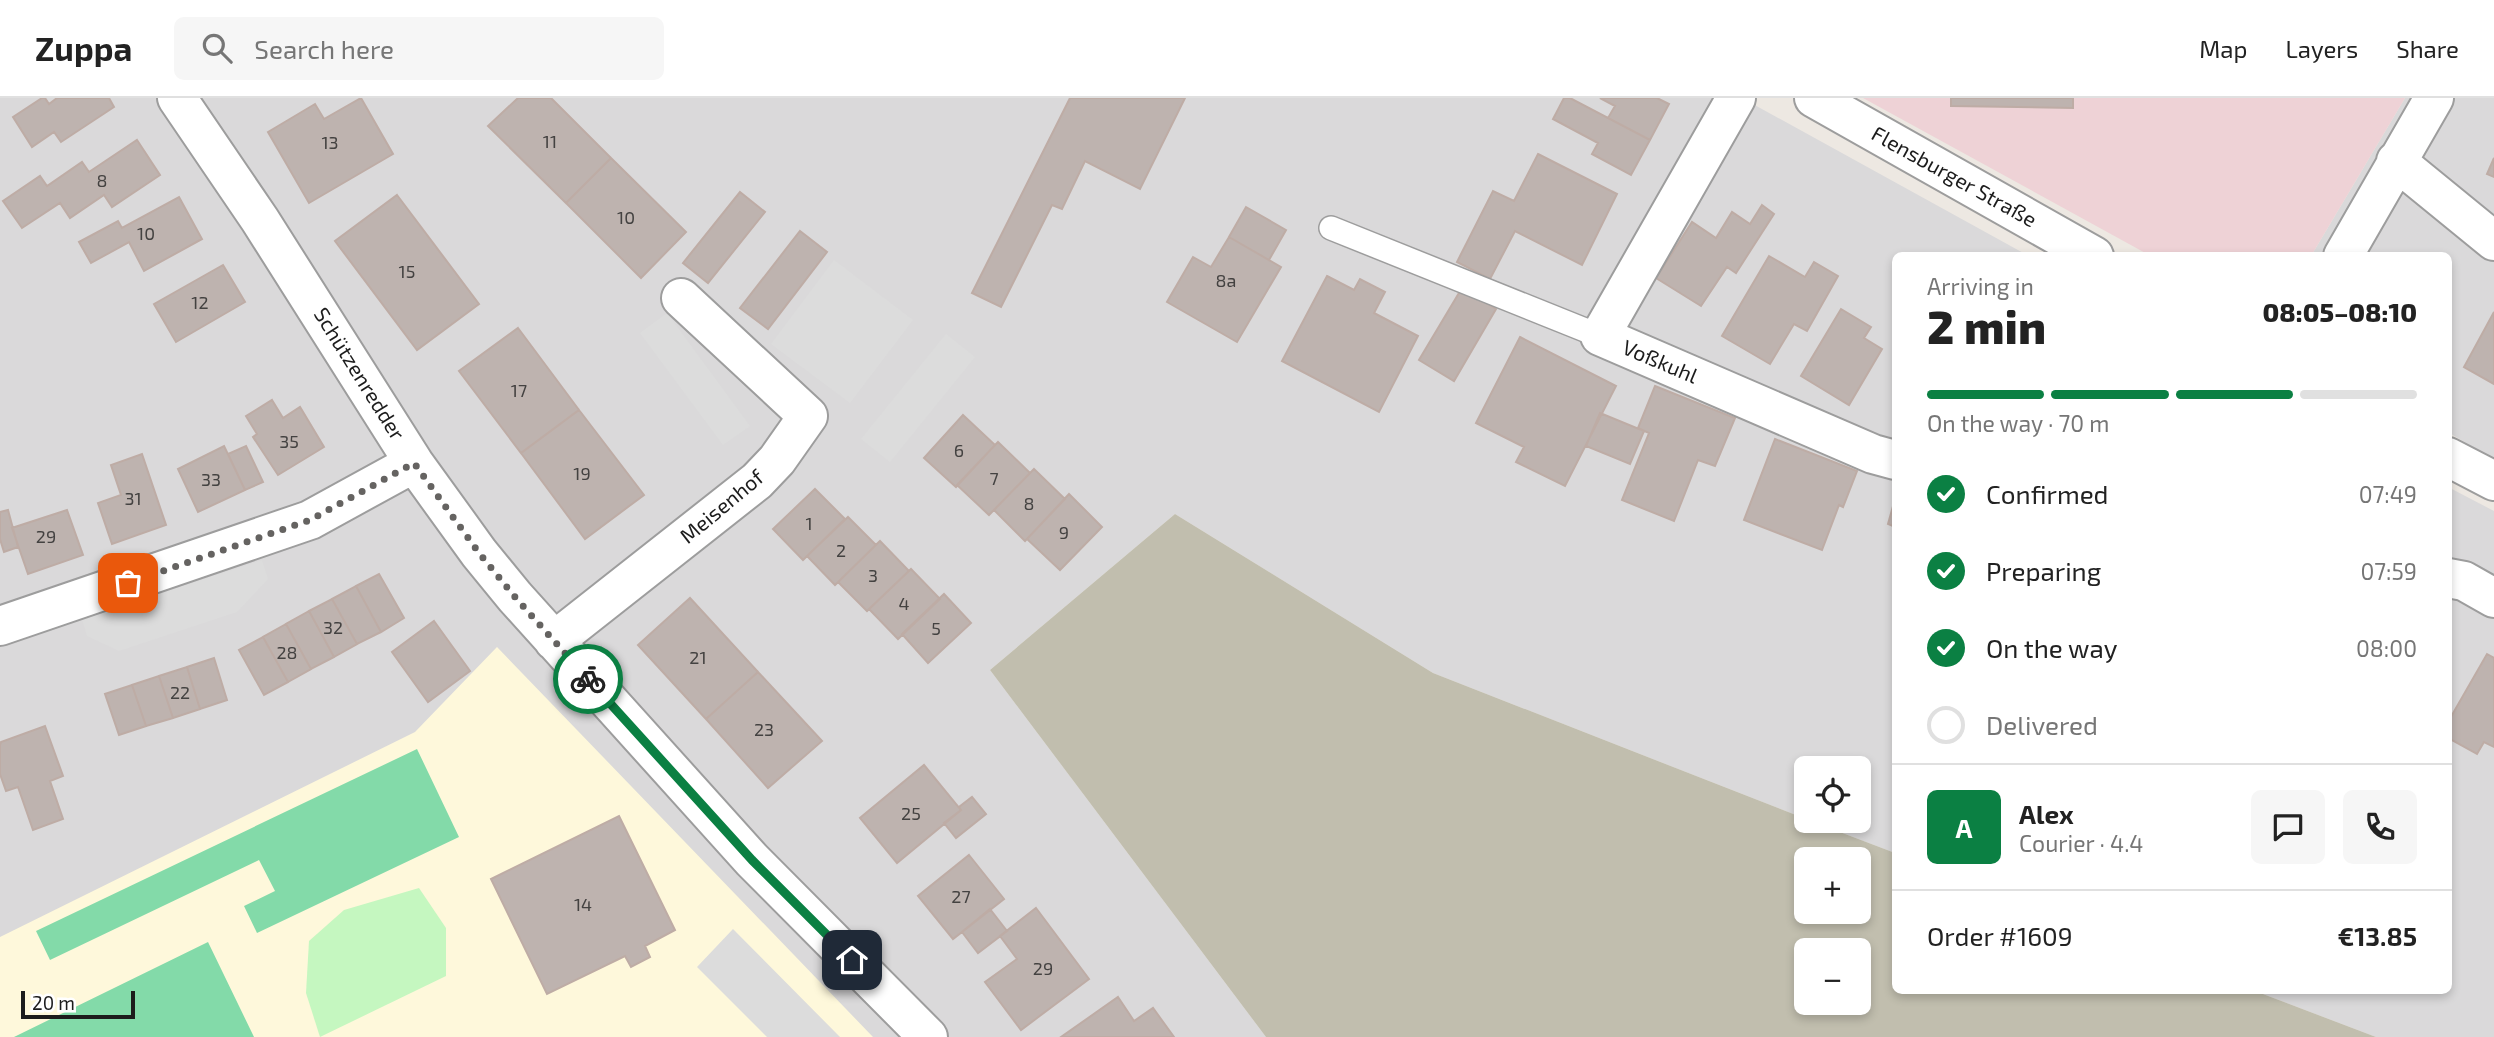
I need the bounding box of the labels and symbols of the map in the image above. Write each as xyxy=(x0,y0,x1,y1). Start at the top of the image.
street label: Flensburger Straße xyxy=(1868,120,2042,231)
house number: 11 xyxy=(543,130,557,152)
house number: 13 xyxy=(321,131,339,153)
house number: 8 xyxy=(97,169,107,191)
house number: 10 xyxy=(617,206,635,228)
house number: 10 xyxy=(137,222,155,244)
house number: 15 xyxy=(399,260,415,282)
house number: 8a xyxy=(1216,269,1236,291)
house number: 12 xyxy=(191,291,209,313)
street label: Schützenredder xyxy=(310,302,411,445)
street label: Voßkuhl xyxy=(1619,334,1703,388)
house number: 17 xyxy=(511,379,527,401)
house number: 35 xyxy=(279,430,299,452)
house number: 6 xyxy=(954,439,964,461)
house number: 19 xyxy=(573,462,591,484)
street label: Meisenhof xyxy=(674,463,769,548)
house number: 7 xyxy=(989,467,999,489)
house number: 33 xyxy=(201,468,221,490)
house number: 31 xyxy=(124,487,142,509)
house number: 8 xyxy=(1024,492,1034,514)
house number: 1 xyxy=(805,512,813,534)
house number: 9 xyxy=(1059,521,1069,543)
house number: 29 xyxy=(36,525,56,547)
house number: 2 xyxy=(836,539,846,561)
pin xyxy=(98,553,158,613)
house number: 3 xyxy=(868,564,878,586)
house number: 4 xyxy=(898,592,910,614)
house number: 32 xyxy=(323,616,343,638)
house number: 5 xyxy=(931,617,941,639)
house number: 28 xyxy=(276,641,298,663)
courier xyxy=(553,644,623,714)
house number: 21 xyxy=(689,646,707,668)
house number: 22 xyxy=(170,681,190,703)
house number: 23 xyxy=(754,718,774,740)
house number: 25 xyxy=(901,802,921,824)
house number: 27 xyxy=(951,885,971,907)
house number: 14 xyxy=(574,893,592,915)
pin xyxy=(822,930,882,990)
house number: 29 xyxy=(1033,957,1053,979)
scale bar xyxy=(21,988,135,1020)

